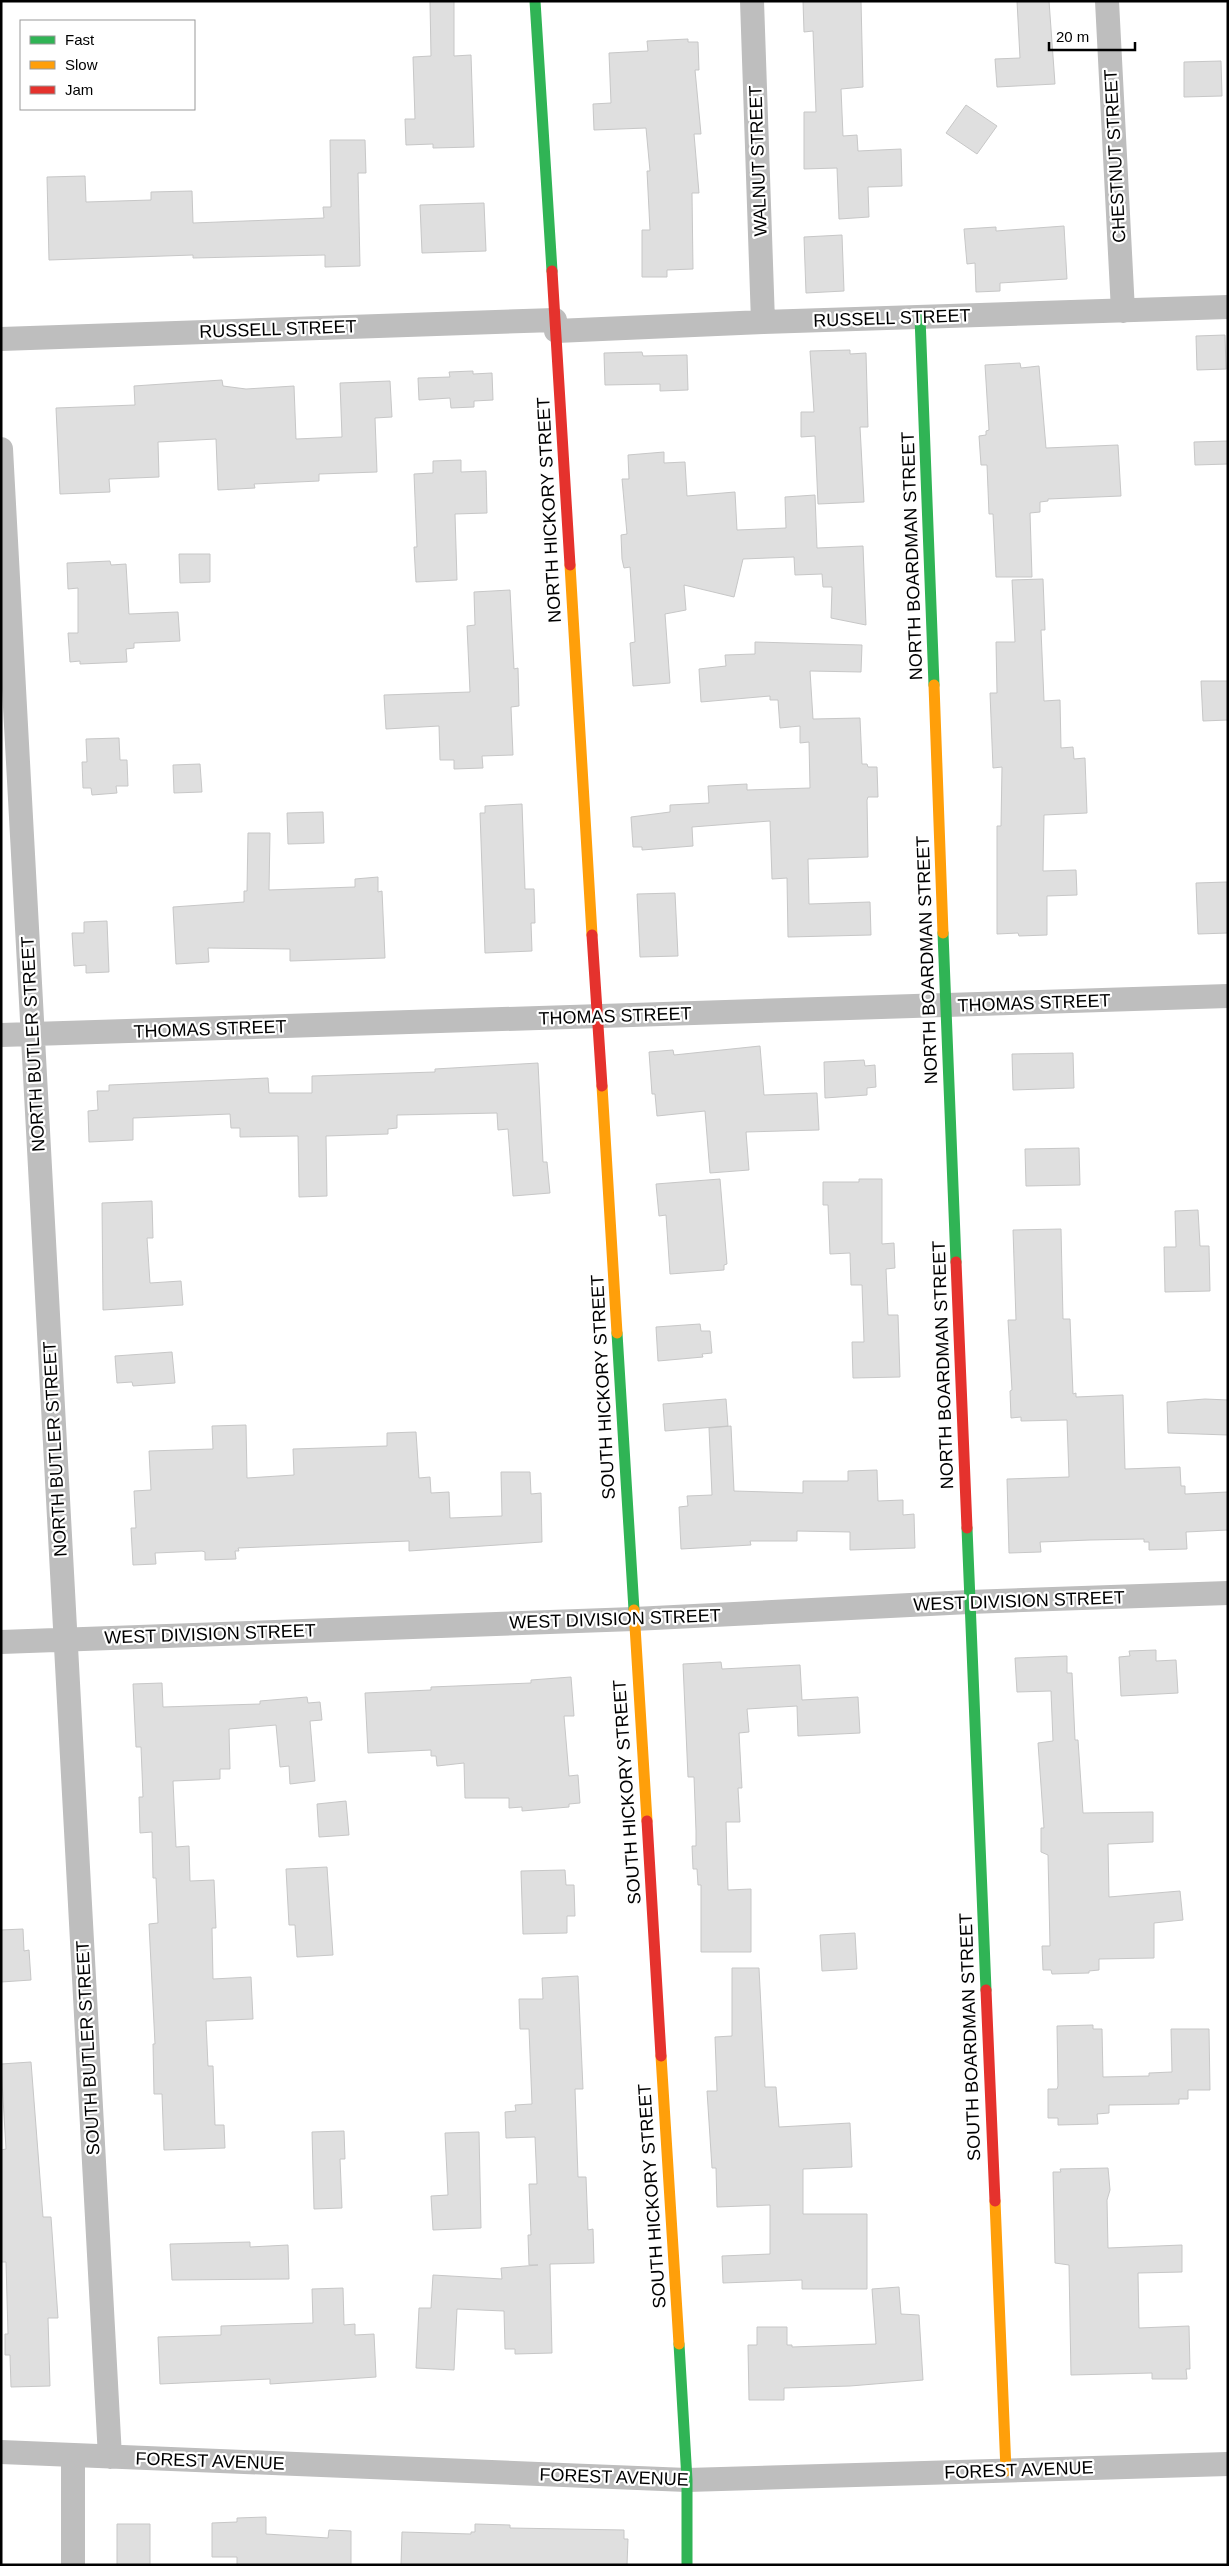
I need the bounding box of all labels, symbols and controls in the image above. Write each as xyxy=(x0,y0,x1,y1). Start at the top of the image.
legend xyxy=(20,20,195,110)
scale bar xyxy=(1049,20,1135,52)
text: 20 m xyxy=(1056,28,1089,45)
text: Fast xyxy=(65,31,95,48)
text: Slow xyxy=(65,56,98,73)
street label: CHESTNUT STREET xyxy=(1100,69,1130,243)
text: Jam xyxy=(65,81,93,98)
street label: WALNUT STREET xyxy=(745,85,771,237)
street label: RUSSELL STREET xyxy=(813,305,971,331)
street label: RUSSELL STREET xyxy=(199,316,357,342)
street label: NORTH HICKORY STREET xyxy=(533,397,565,623)
street label: NORTH BOARDMAN STREET xyxy=(898,431,926,681)
street label: NORTH BOARDMAN STREET xyxy=(913,835,941,1085)
street label: NORTH BUTLER STREET xyxy=(17,936,49,1152)
street label: THOMAS STREET xyxy=(957,990,1111,1016)
street label: THOMAS STREET xyxy=(538,1003,692,1029)
street label: THOMAS STREET xyxy=(133,1016,287,1042)
street label: NORTH BOARDMAN STREET xyxy=(929,1240,957,1490)
street label: SOUTH HICKORY STREET xyxy=(587,1274,619,1500)
street label: NORTH BUTLER STREET xyxy=(39,1341,71,1557)
street label: WEST DIVISION STREET xyxy=(913,1587,1125,1615)
street label: WEST DIVISION STREET xyxy=(509,1605,721,1633)
street label: WEST DIVISION STREET xyxy=(104,1620,316,1648)
street label: SOUTH HICKORY STREET xyxy=(609,1679,645,1905)
street label: SOUTH BOARDMAN STREET xyxy=(956,1913,984,2161)
street label: SOUTH BUTLER STREET xyxy=(72,1940,104,2156)
street label: SOUTH HICKORY STREET xyxy=(634,2083,670,2309)
street label: FOREST AVENUE xyxy=(135,2448,285,2474)
street label: FOREST AVENUE xyxy=(944,2457,1094,2483)
street label: FOREST AVENUE xyxy=(539,2464,689,2490)

